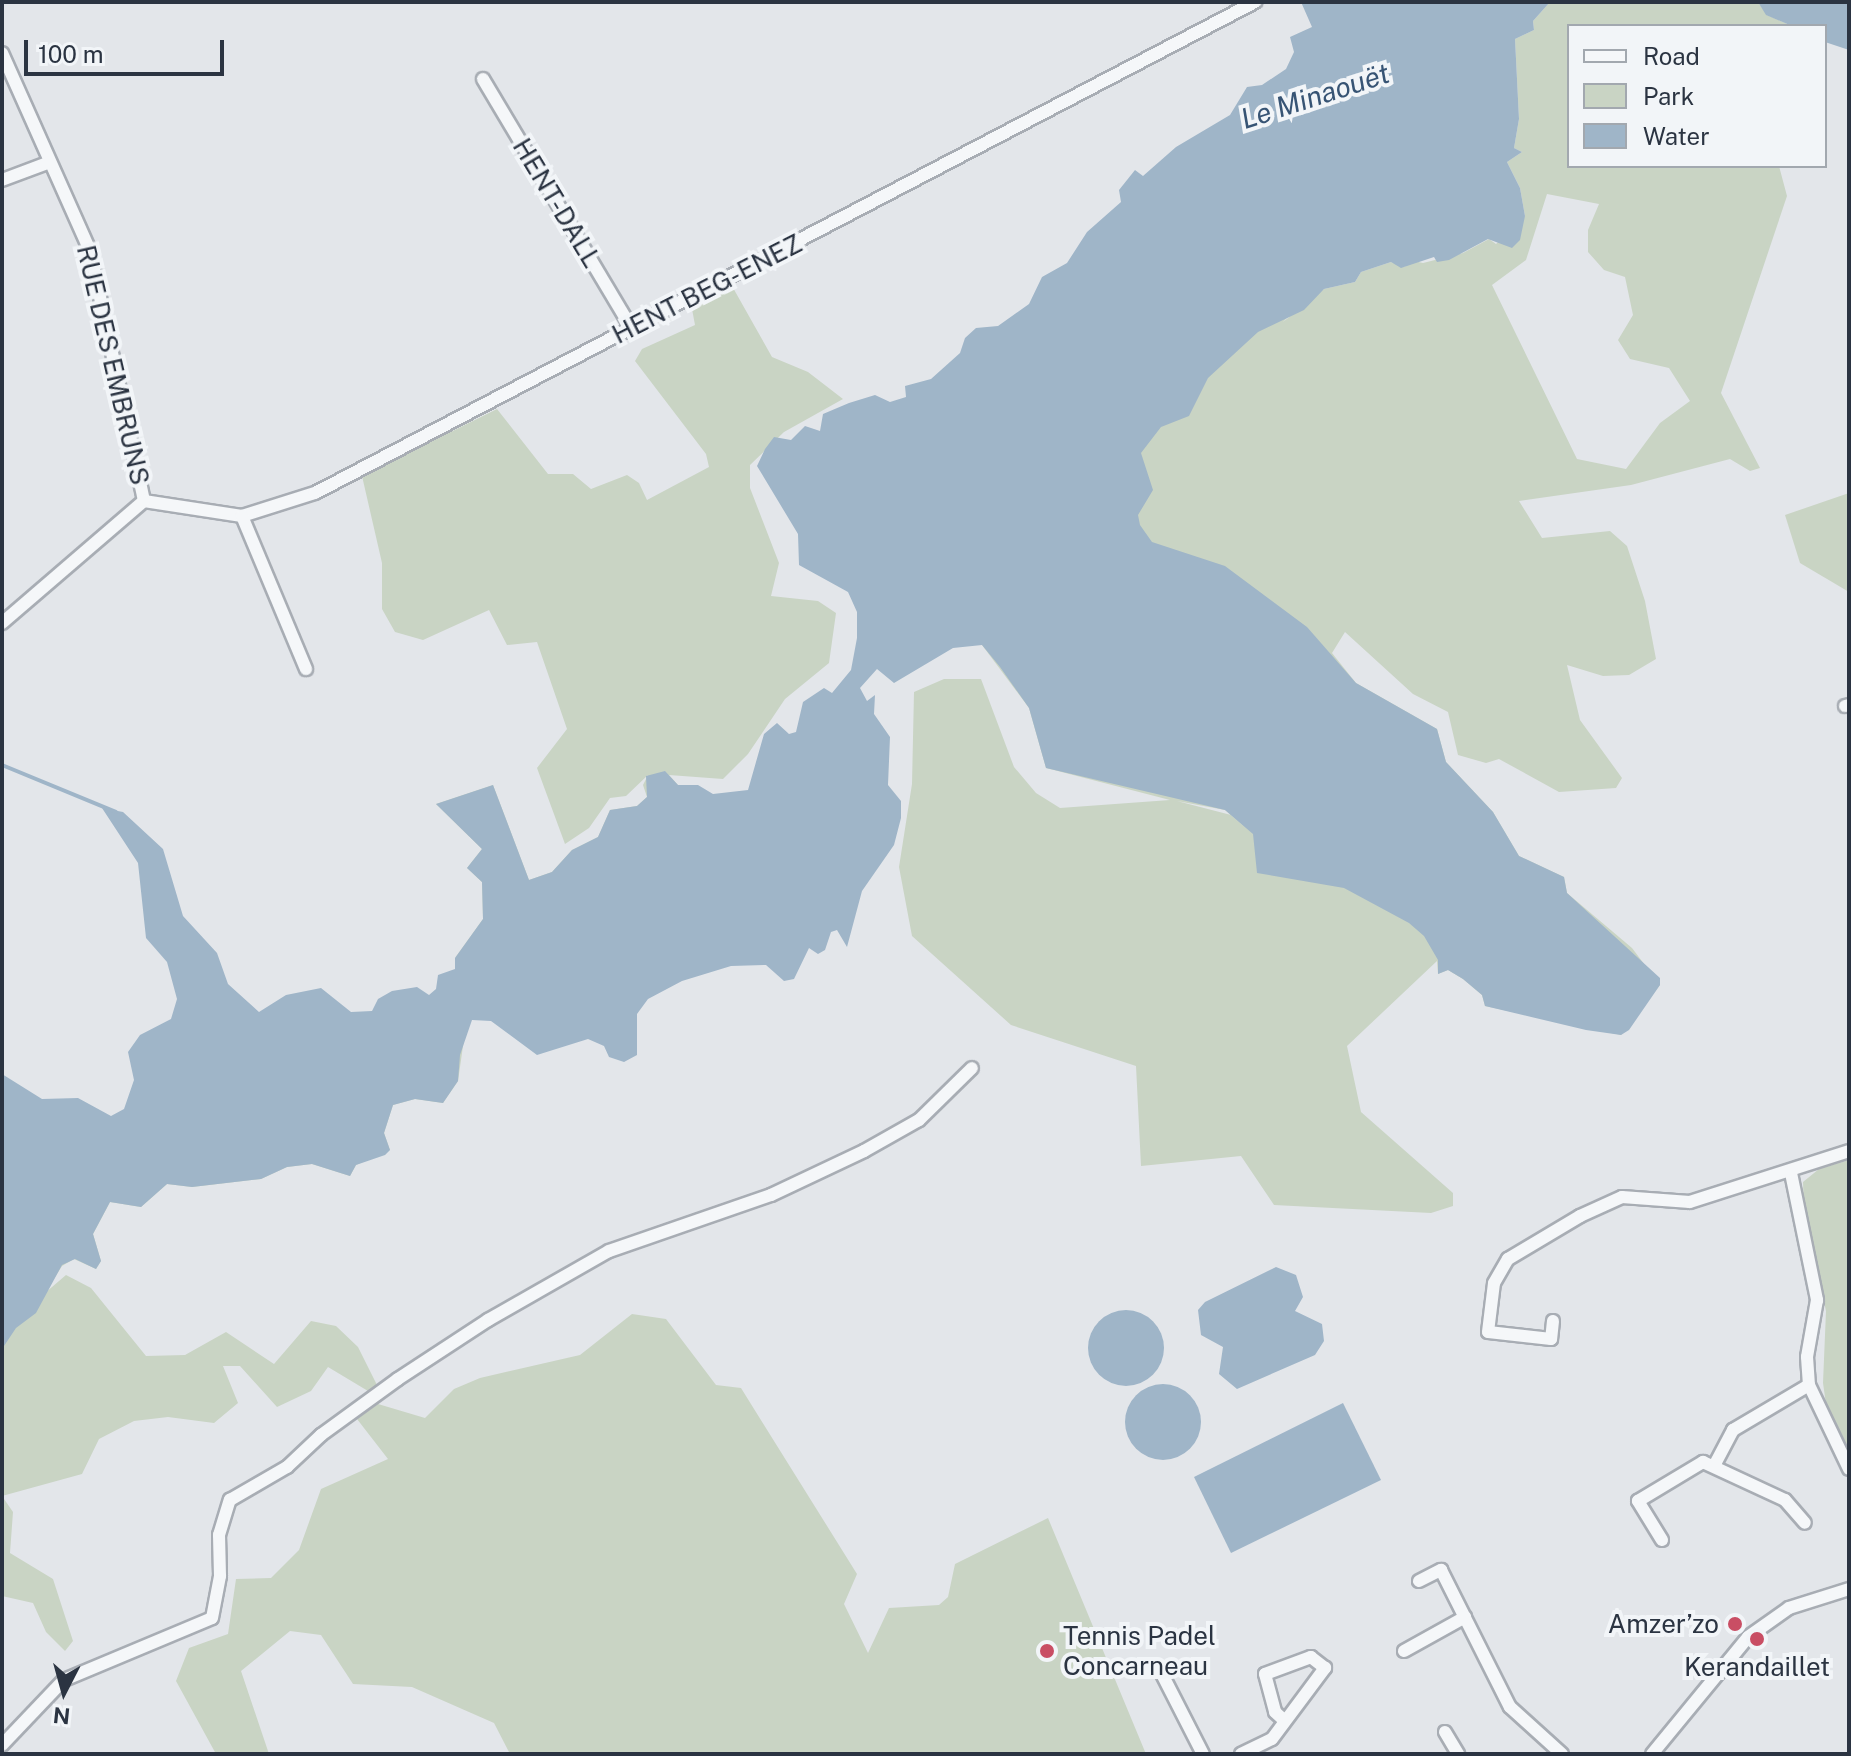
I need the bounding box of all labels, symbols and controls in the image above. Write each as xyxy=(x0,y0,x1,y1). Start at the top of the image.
scale bar xyxy=(28,24,228,74)
legend xyxy=(1567,24,1827,168)
text: 100 m xyxy=(38,40,104,68)
text: Road xyxy=(1643,42,1700,70)
water label: Le Minaouët xyxy=(1236,56,1394,136)
text: Park xyxy=(1643,82,1694,110)
text: Water xyxy=(1643,122,1710,150)
street label: HENT-DALL xyxy=(506,133,608,273)
street label: HENT BEG-ENEZ xyxy=(607,228,807,350)
street label: RUE DES EMBRUNS xyxy=(70,242,156,488)
place label: Amzer’zo xyxy=(1608,1608,1719,1640)
marker: Amzer’zo xyxy=(1726,1615,1744,1633)
place label: Tennis Padel Concarneau xyxy=(1063,1620,1216,1682)
marker: Kerandaillet xyxy=(1748,1630,1766,1648)
marker: Tennis Padel Concarneau xyxy=(1038,1642,1056,1660)
place label: Kerandaillet xyxy=(1684,1651,1830,1683)
north arrow xyxy=(24,1652,104,1732)
text: N xyxy=(52,1702,71,1730)

